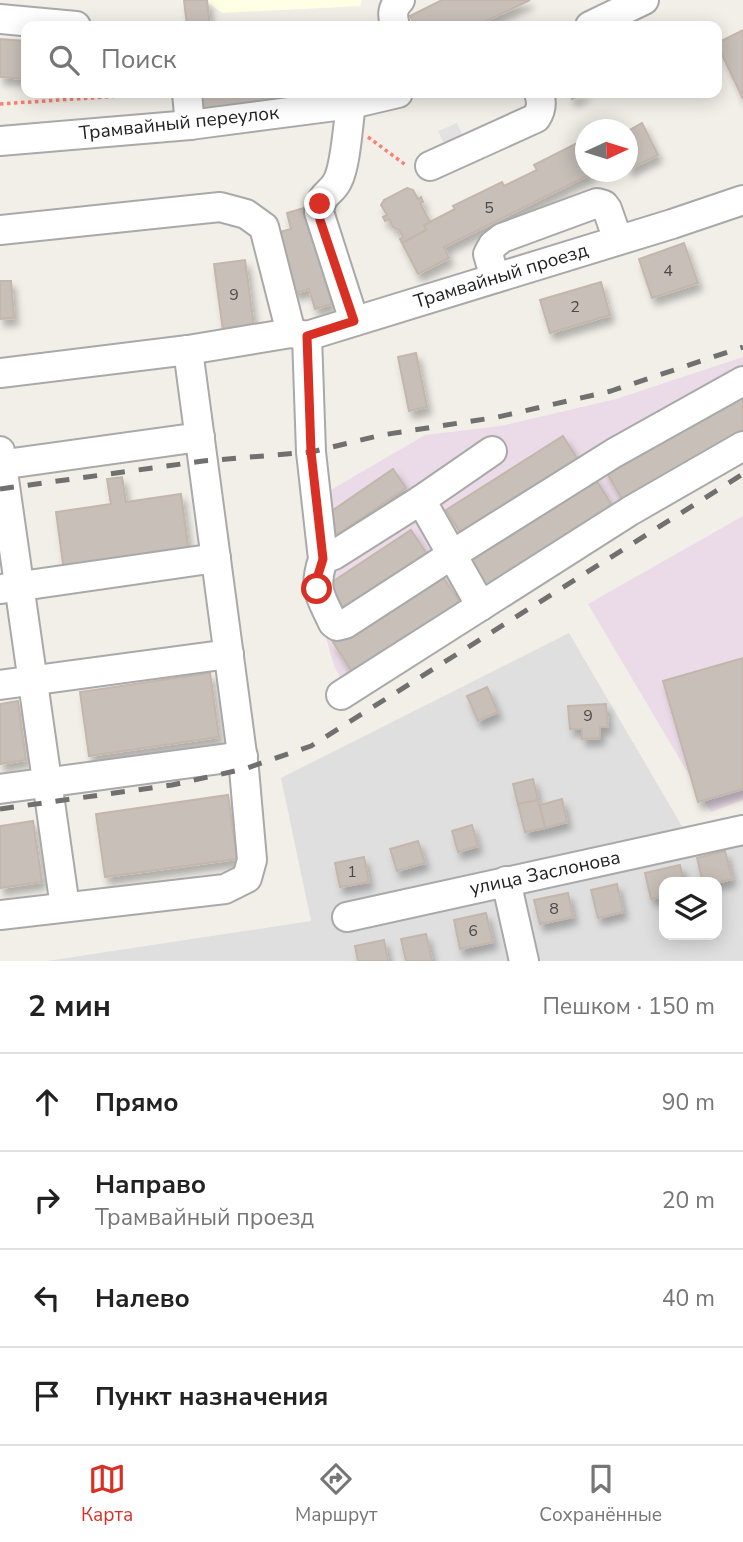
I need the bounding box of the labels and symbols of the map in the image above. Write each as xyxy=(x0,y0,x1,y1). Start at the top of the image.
street label: Трамвайный переулок xyxy=(78,100,280,146)
north arrow xyxy=(575,119,638,182)
route end xyxy=(304,188,335,219)
house number: 5 xyxy=(484,197,494,219)
street label: Трамвайный проезд xyxy=(411,237,591,315)
house number: 4 xyxy=(663,260,673,282)
house number: 9 xyxy=(229,284,239,306)
house number: 2 xyxy=(570,296,580,318)
route start xyxy=(301,573,332,604)
house number: 9 xyxy=(583,705,593,727)
street label: улица Заслонова xyxy=(467,844,623,902)
house number: 1 xyxy=(347,861,357,883)
house number: 8 xyxy=(549,898,559,920)
house number: 6 xyxy=(468,920,478,942)

